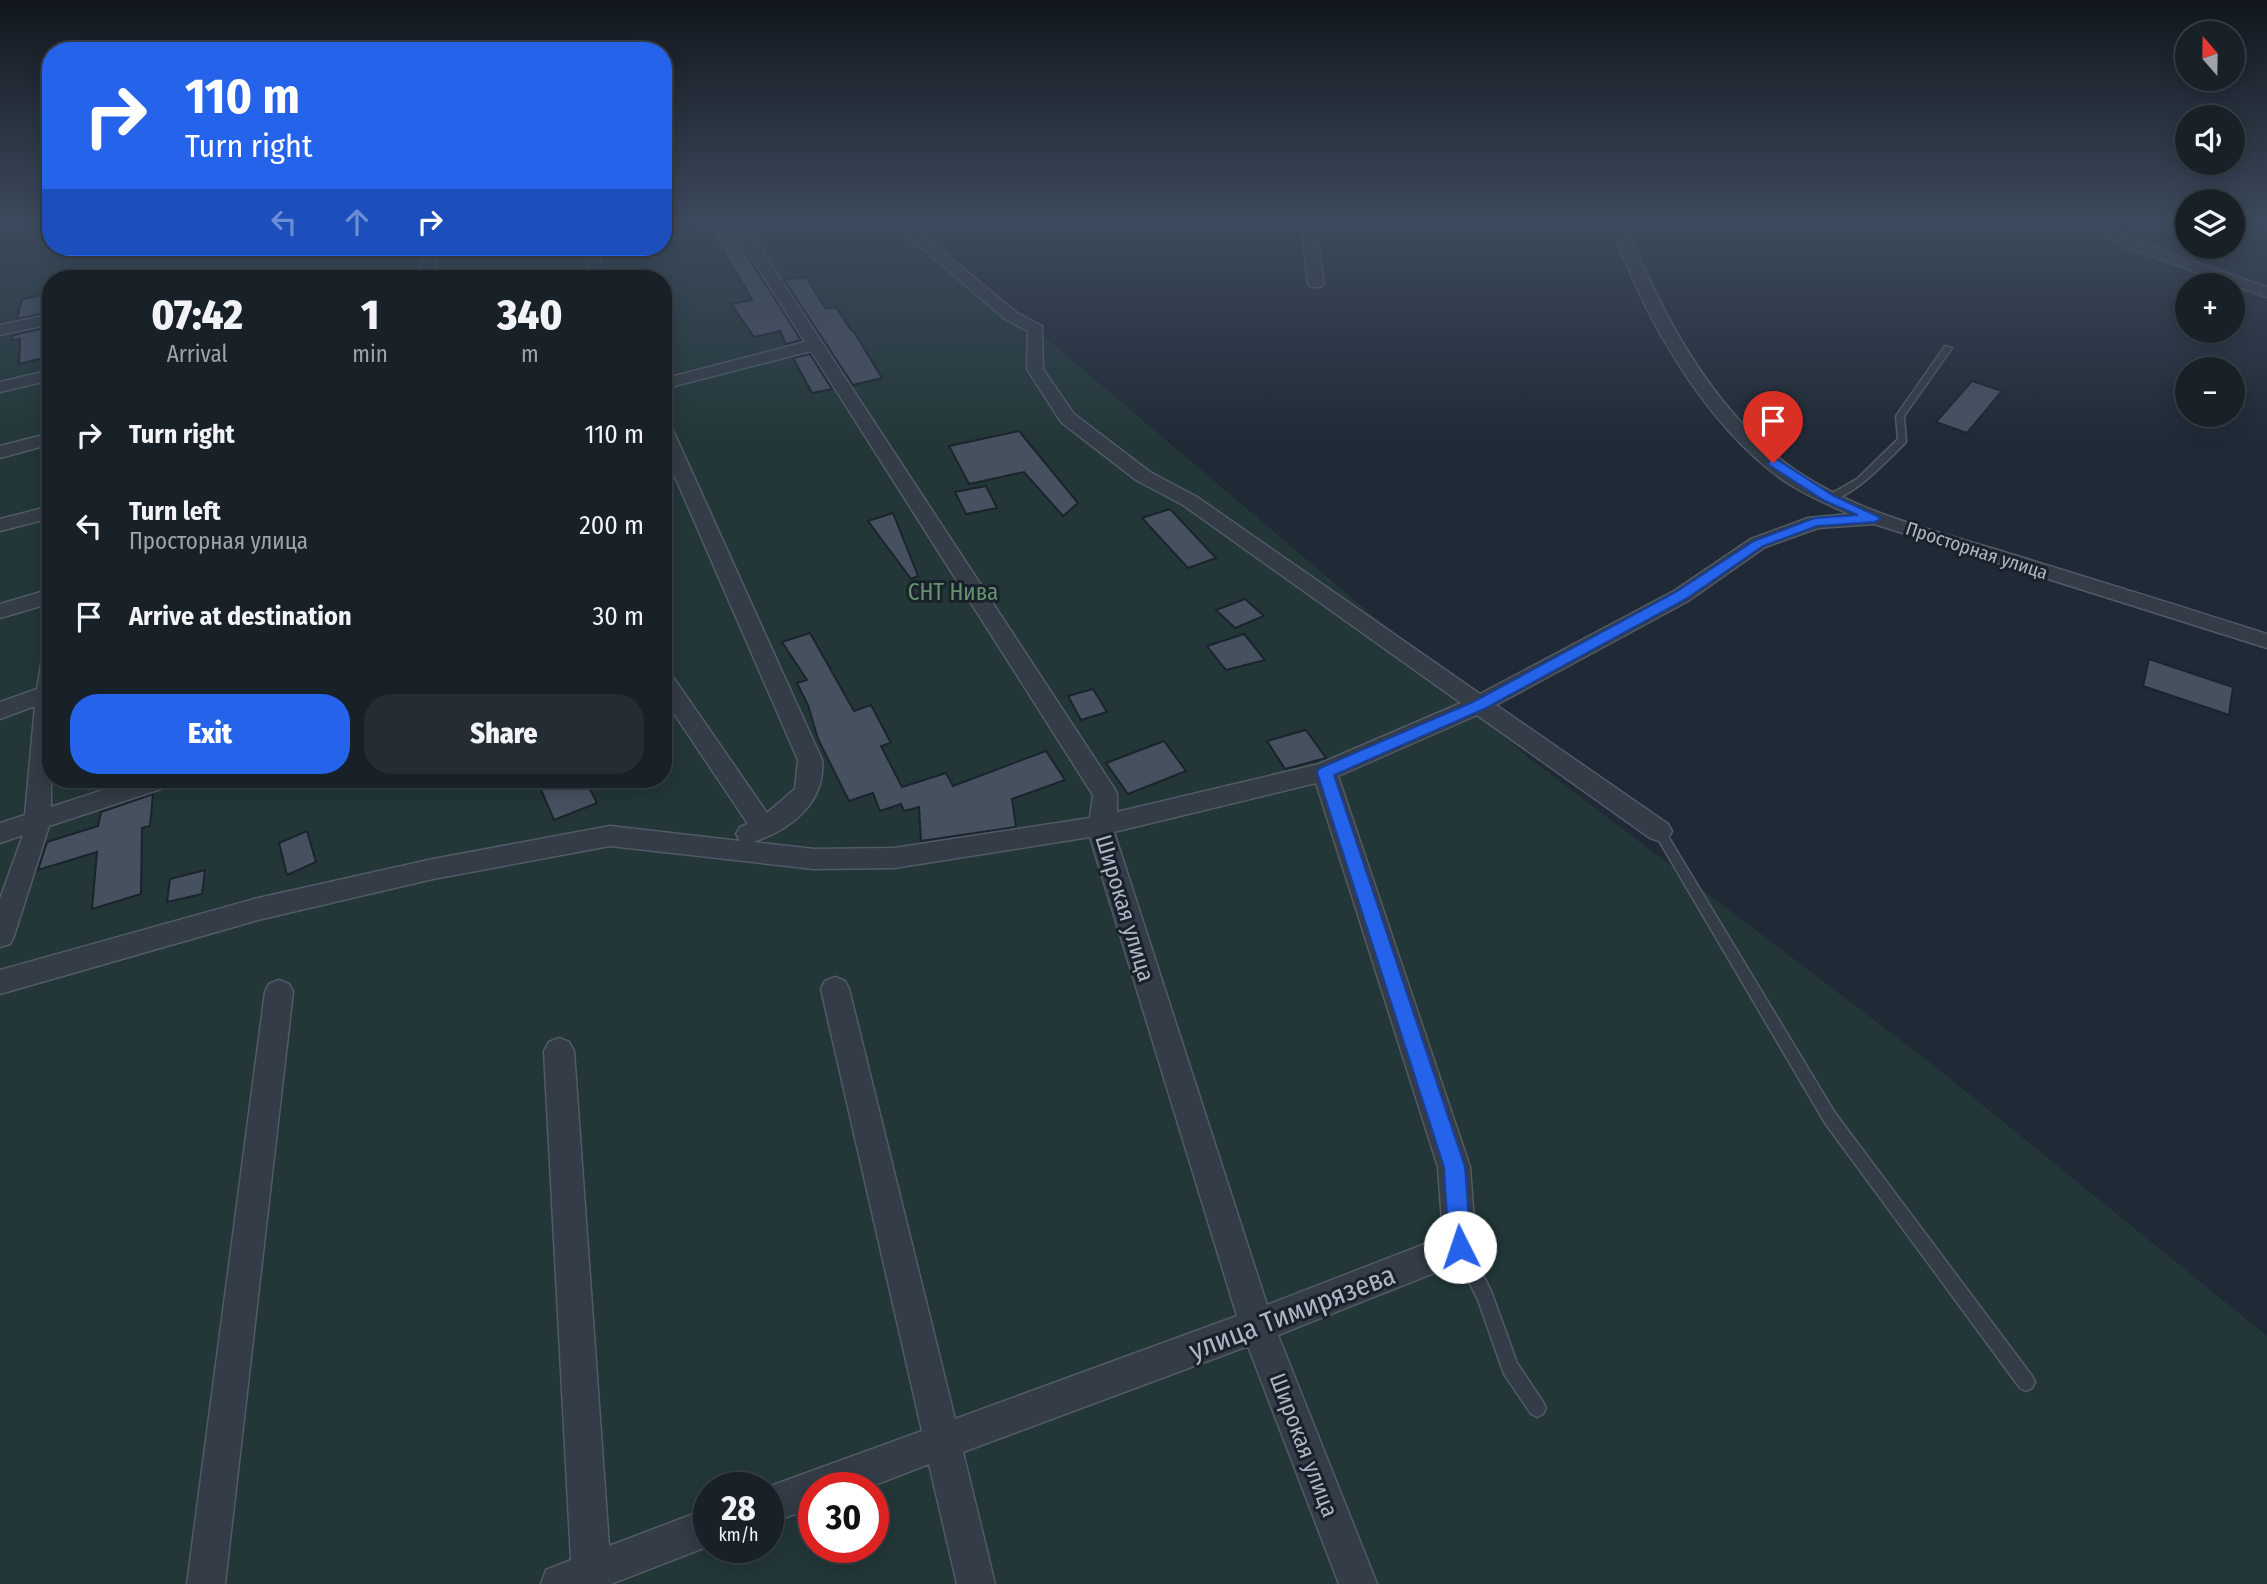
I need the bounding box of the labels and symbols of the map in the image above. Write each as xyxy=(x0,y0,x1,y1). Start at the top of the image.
north arrow xyxy=(2175,21,2245,91)
pin xyxy=(1743,391,1803,463)
street label: Просторная улица xyxy=(1903,517,2051,584)
park label: СНТ Нива xyxy=(908,578,998,606)
street label: Широкая улица xyxy=(1089,831,1161,985)
position arrow xyxy=(1423,1210,1497,1284)
street label: улица Тимирязева xyxy=(1184,1258,1400,1367)
street label: Широкая улица xyxy=(1264,1369,1344,1521)
speed limit sign: 30 xyxy=(798,1472,889,1563)

